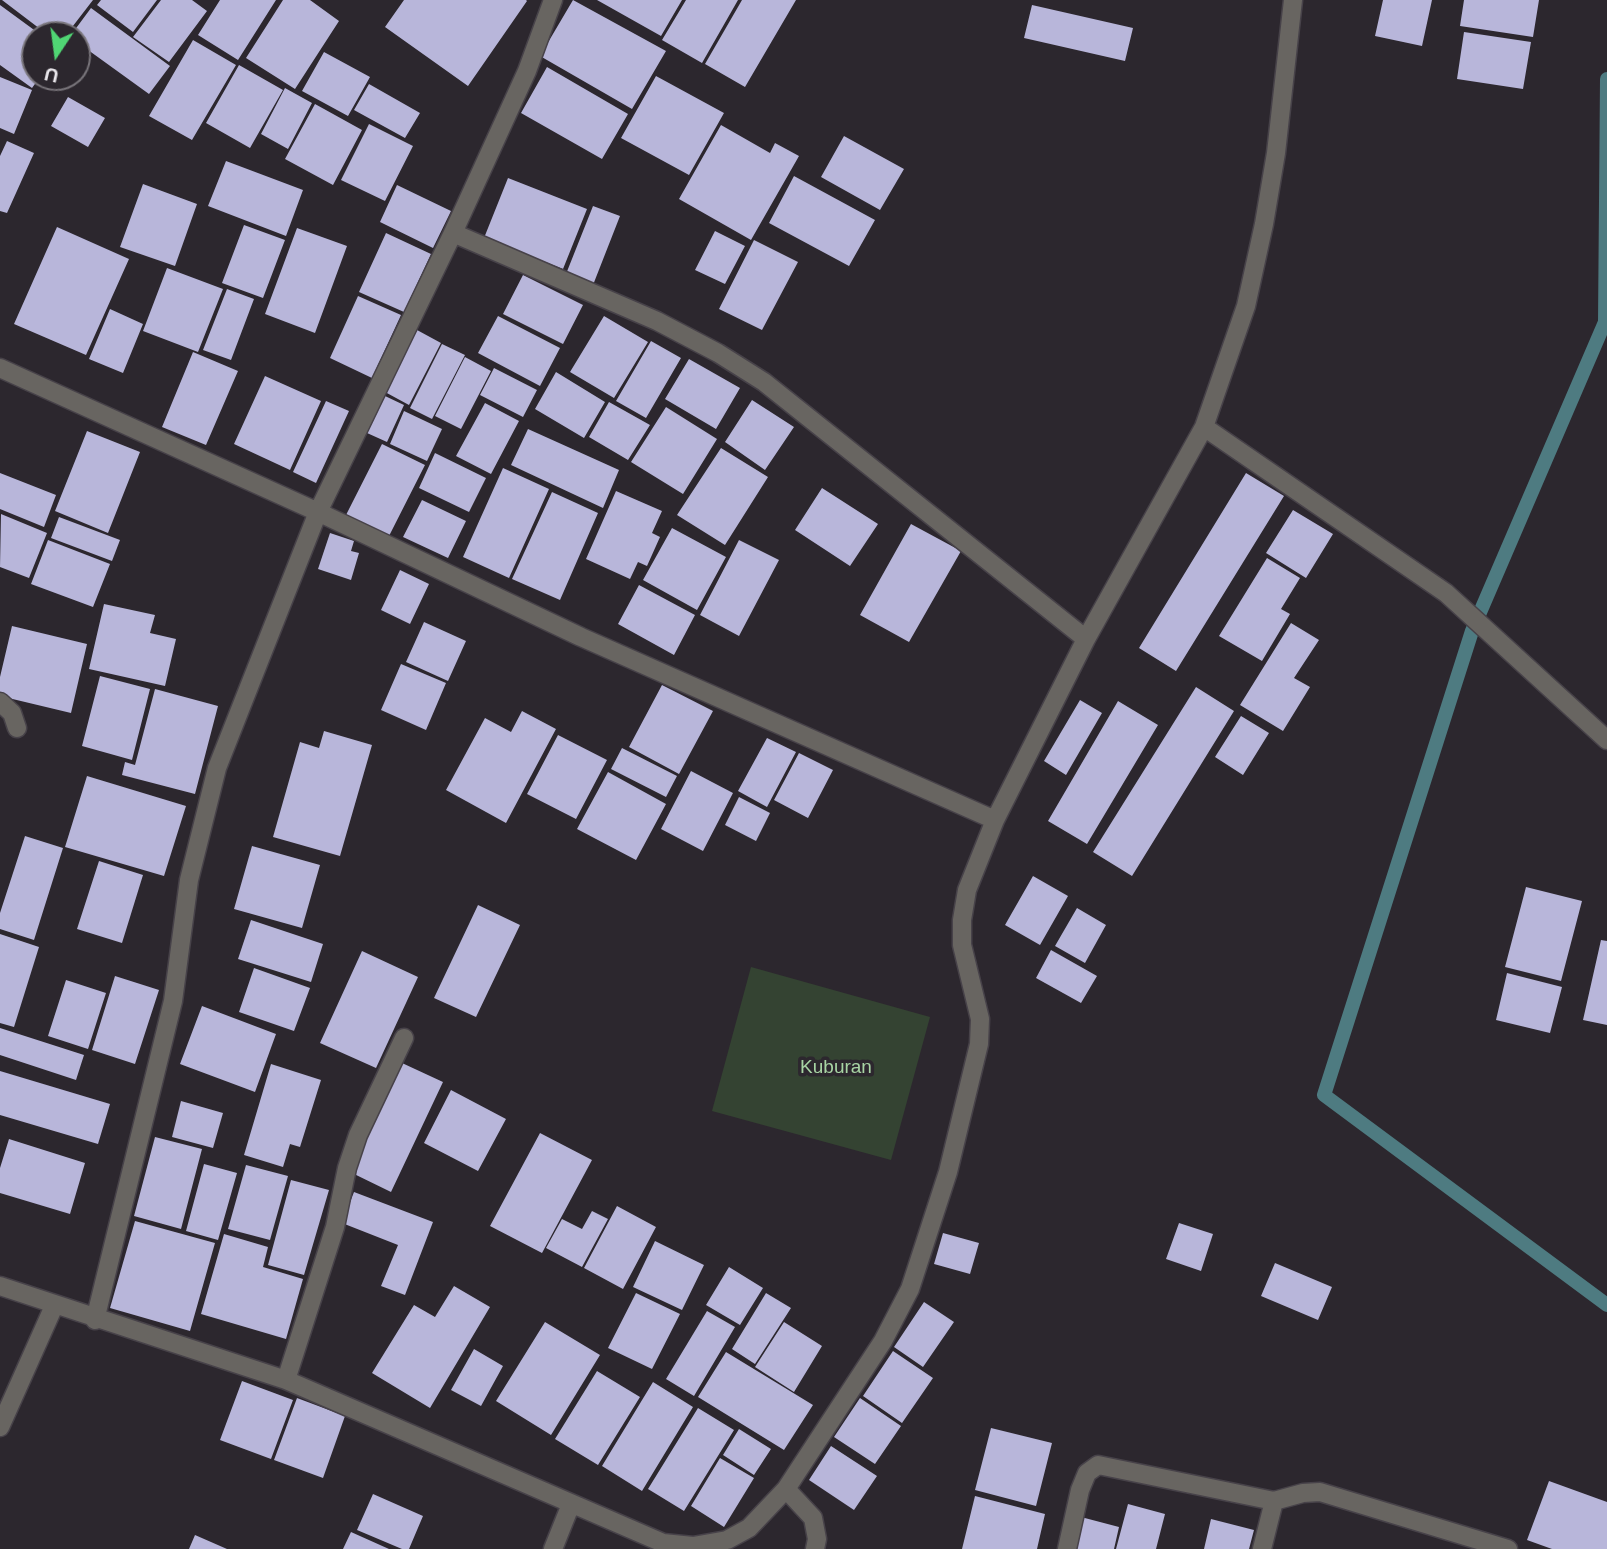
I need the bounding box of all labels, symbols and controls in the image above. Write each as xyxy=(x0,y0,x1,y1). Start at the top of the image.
north arrow xyxy=(21,21,91,91)
text: U xyxy=(43,63,61,87)
park label: Kuburan xyxy=(800,1057,872,1079)

